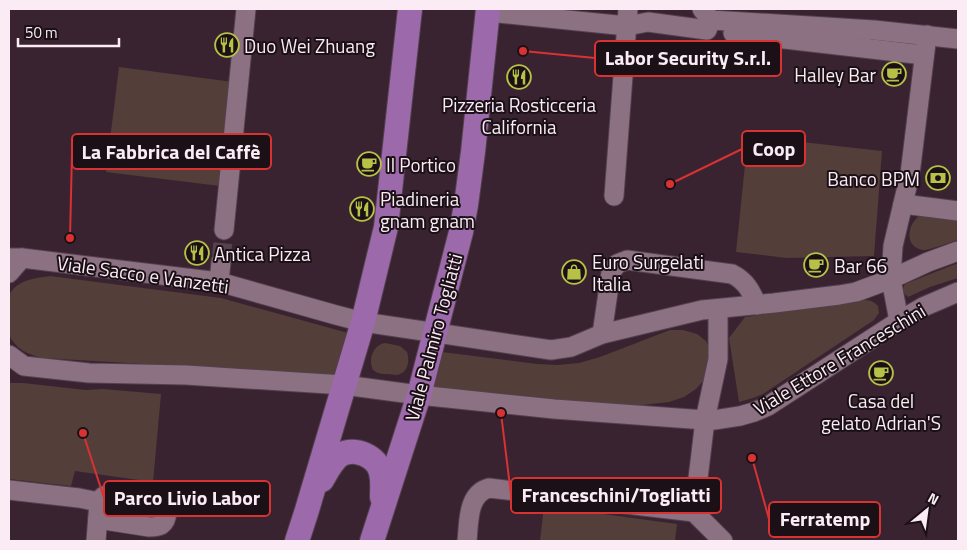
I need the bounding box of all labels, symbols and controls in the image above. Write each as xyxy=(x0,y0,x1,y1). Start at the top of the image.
scale bar xyxy=(18,15,119,47)
text: 50 m xyxy=(25,21,58,44)
place label: Duo Wei Zhuang xyxy=(244,31,375,60)
restaurant icon: Duo Wei Zhuang xyxy=(214,32,240,58)
callout: Labor Security S.r.l. xyxy=(595,41,781,76)
text: Labor Security S.r.l. xyxy=(605,42,771,73)
place label: Halley Bar xyxy=(794,60,876,89)
cafe icon: Halley Bar xyxy=(881,61,907,87)
restaurant icon: Pizzeria Rosticceria California xyxy=(506,64,532,90)
place label: Pizzeria Rosticceria California xyxy=(442,90,597,141)
callout: Coop xyxy=(742,131,805,166)
text: Coop xyxy=(753,133,796,164)
callout: La Fabbrica del Caffè xyxy=(72,134,271,169)
text: La Fabbrica del Caffè xyxy=(82,136,260,167)
place label: Il Portico xyxy=(386,150,456,179)
cafe icon: Il Portico xyxy=(356,151,382,177)
place label: Banco BPM xyxy=(827,164,920,193)
bank icon: Banco BPM xyxy=(925,165,951,191)
place label: Piadineria gnam gnam xyxy=(380,184,475,235)
restaurant icon: Piadineria gnam gnam xyxy=(349,196,375,222)
place label: Antica Pizza xyxy=(214,239,311,268)
restaurant icon: Antica Pizza xyxy=(184,240,210,266)
place label: Euro Surgelati Italia xyxy=(592,247,704,298)
street label: Viale Sacco e Vanzetti xyxy=(55,248,231,300)
street label: Viale Palmiro Togliatti xyxy=(397,250,469,424)
place label: Bar 66 xyxy=(834,251,887,280)
cafe icon: Bar 66 xyxy=(803,252,829,278)
shop icon: Euro Surgelati Italia xyxy=(561,259,587,285)
street label: Viale Ettore Franceschini xyxy=(747,296,931,422)
cafe icon: Casa del gelato Adrian'S xyxy=(868,360,894,386)
place label: Casa del gelato Adrian'S xyxy=(821,386,941,437)
callout: Franceschini/Togliatti xyxy=(511,478,721,513)
text: Franceschini/Togliatti xyxy=(521,479,711,510)
callout: Parco Livio Labor xyxy=(104,481,270,516)
text: Parco Livio Labor xyxy=(114,482,261,513)
north arrow xyxy=(902,485,952,535)
text: N xyxy=(924,487,943,510)
callout: Ferratemp xyxy=(769,502,880,537)
text: Ferratemp xyxy=(780,503,870,534)

